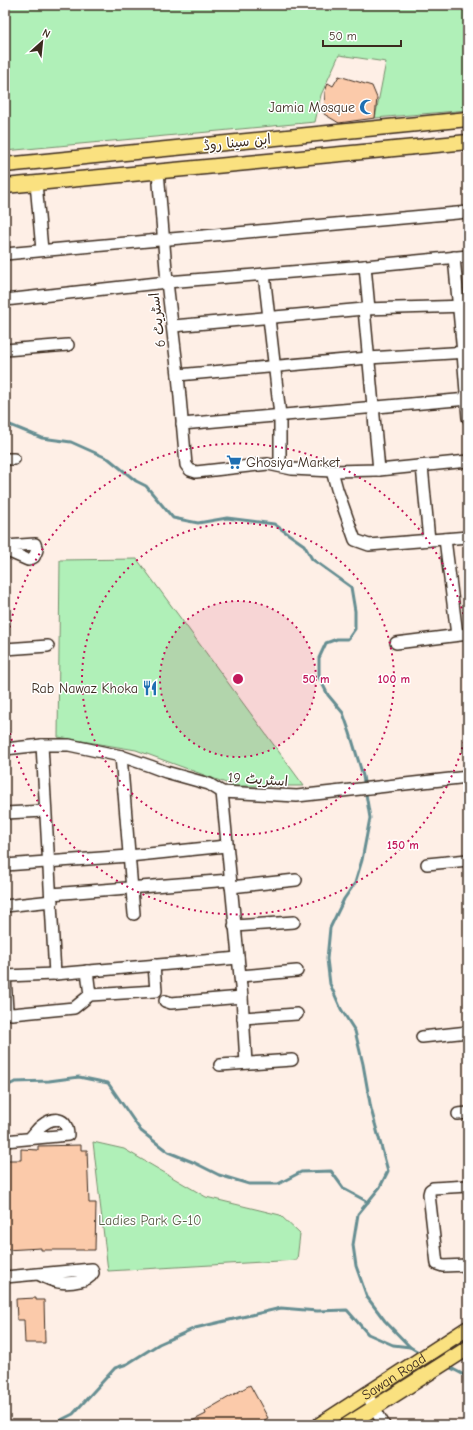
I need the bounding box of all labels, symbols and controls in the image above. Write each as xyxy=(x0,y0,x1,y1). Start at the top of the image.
north arrow xyxy=(22,22,62,62)
scale bar xyxy=(323,22,401,48)
text: N xyxy=(40,26,52,41)
text: 50 m xyxy=(329,29,357,43)
mosque icon: Jamia Mosque xyxy=(358,98,376,116)
place label: Jamia Mosque xyxy=(269,99,355,116)
street label: ابن سینا روڈ xyxy=(202,130,272,154)
street label: اسٹریٹ 6 xyxy=(146,292,169,348)
supermarket icon: Ghosiya Market xyxy=(225,453,243,471)
place label: Ghosiya Market xyxy=(246,454,341,471)
centre of rings xyxy=(231,672,245,686)
text: 50 m xyxy=(302,672,330,686)
text: 100 m xyxy=(378,672,410,686)
restaurant icon: Rab Nawaz Khoka xyxy=(141,679,159,697)
place label: Rab Nawaz Khoka xyxy=(31,680,138,697)
street label: اسٹریٹ 19 xyxy=(227,769,289,790)
text: 150 m xyxy=(387,838,419,852)
park label: Ladies Park G-10 xyxy=(98,1212,202,1229)
street label: Sawan Road xyxy=(359,1350,429,1404)

